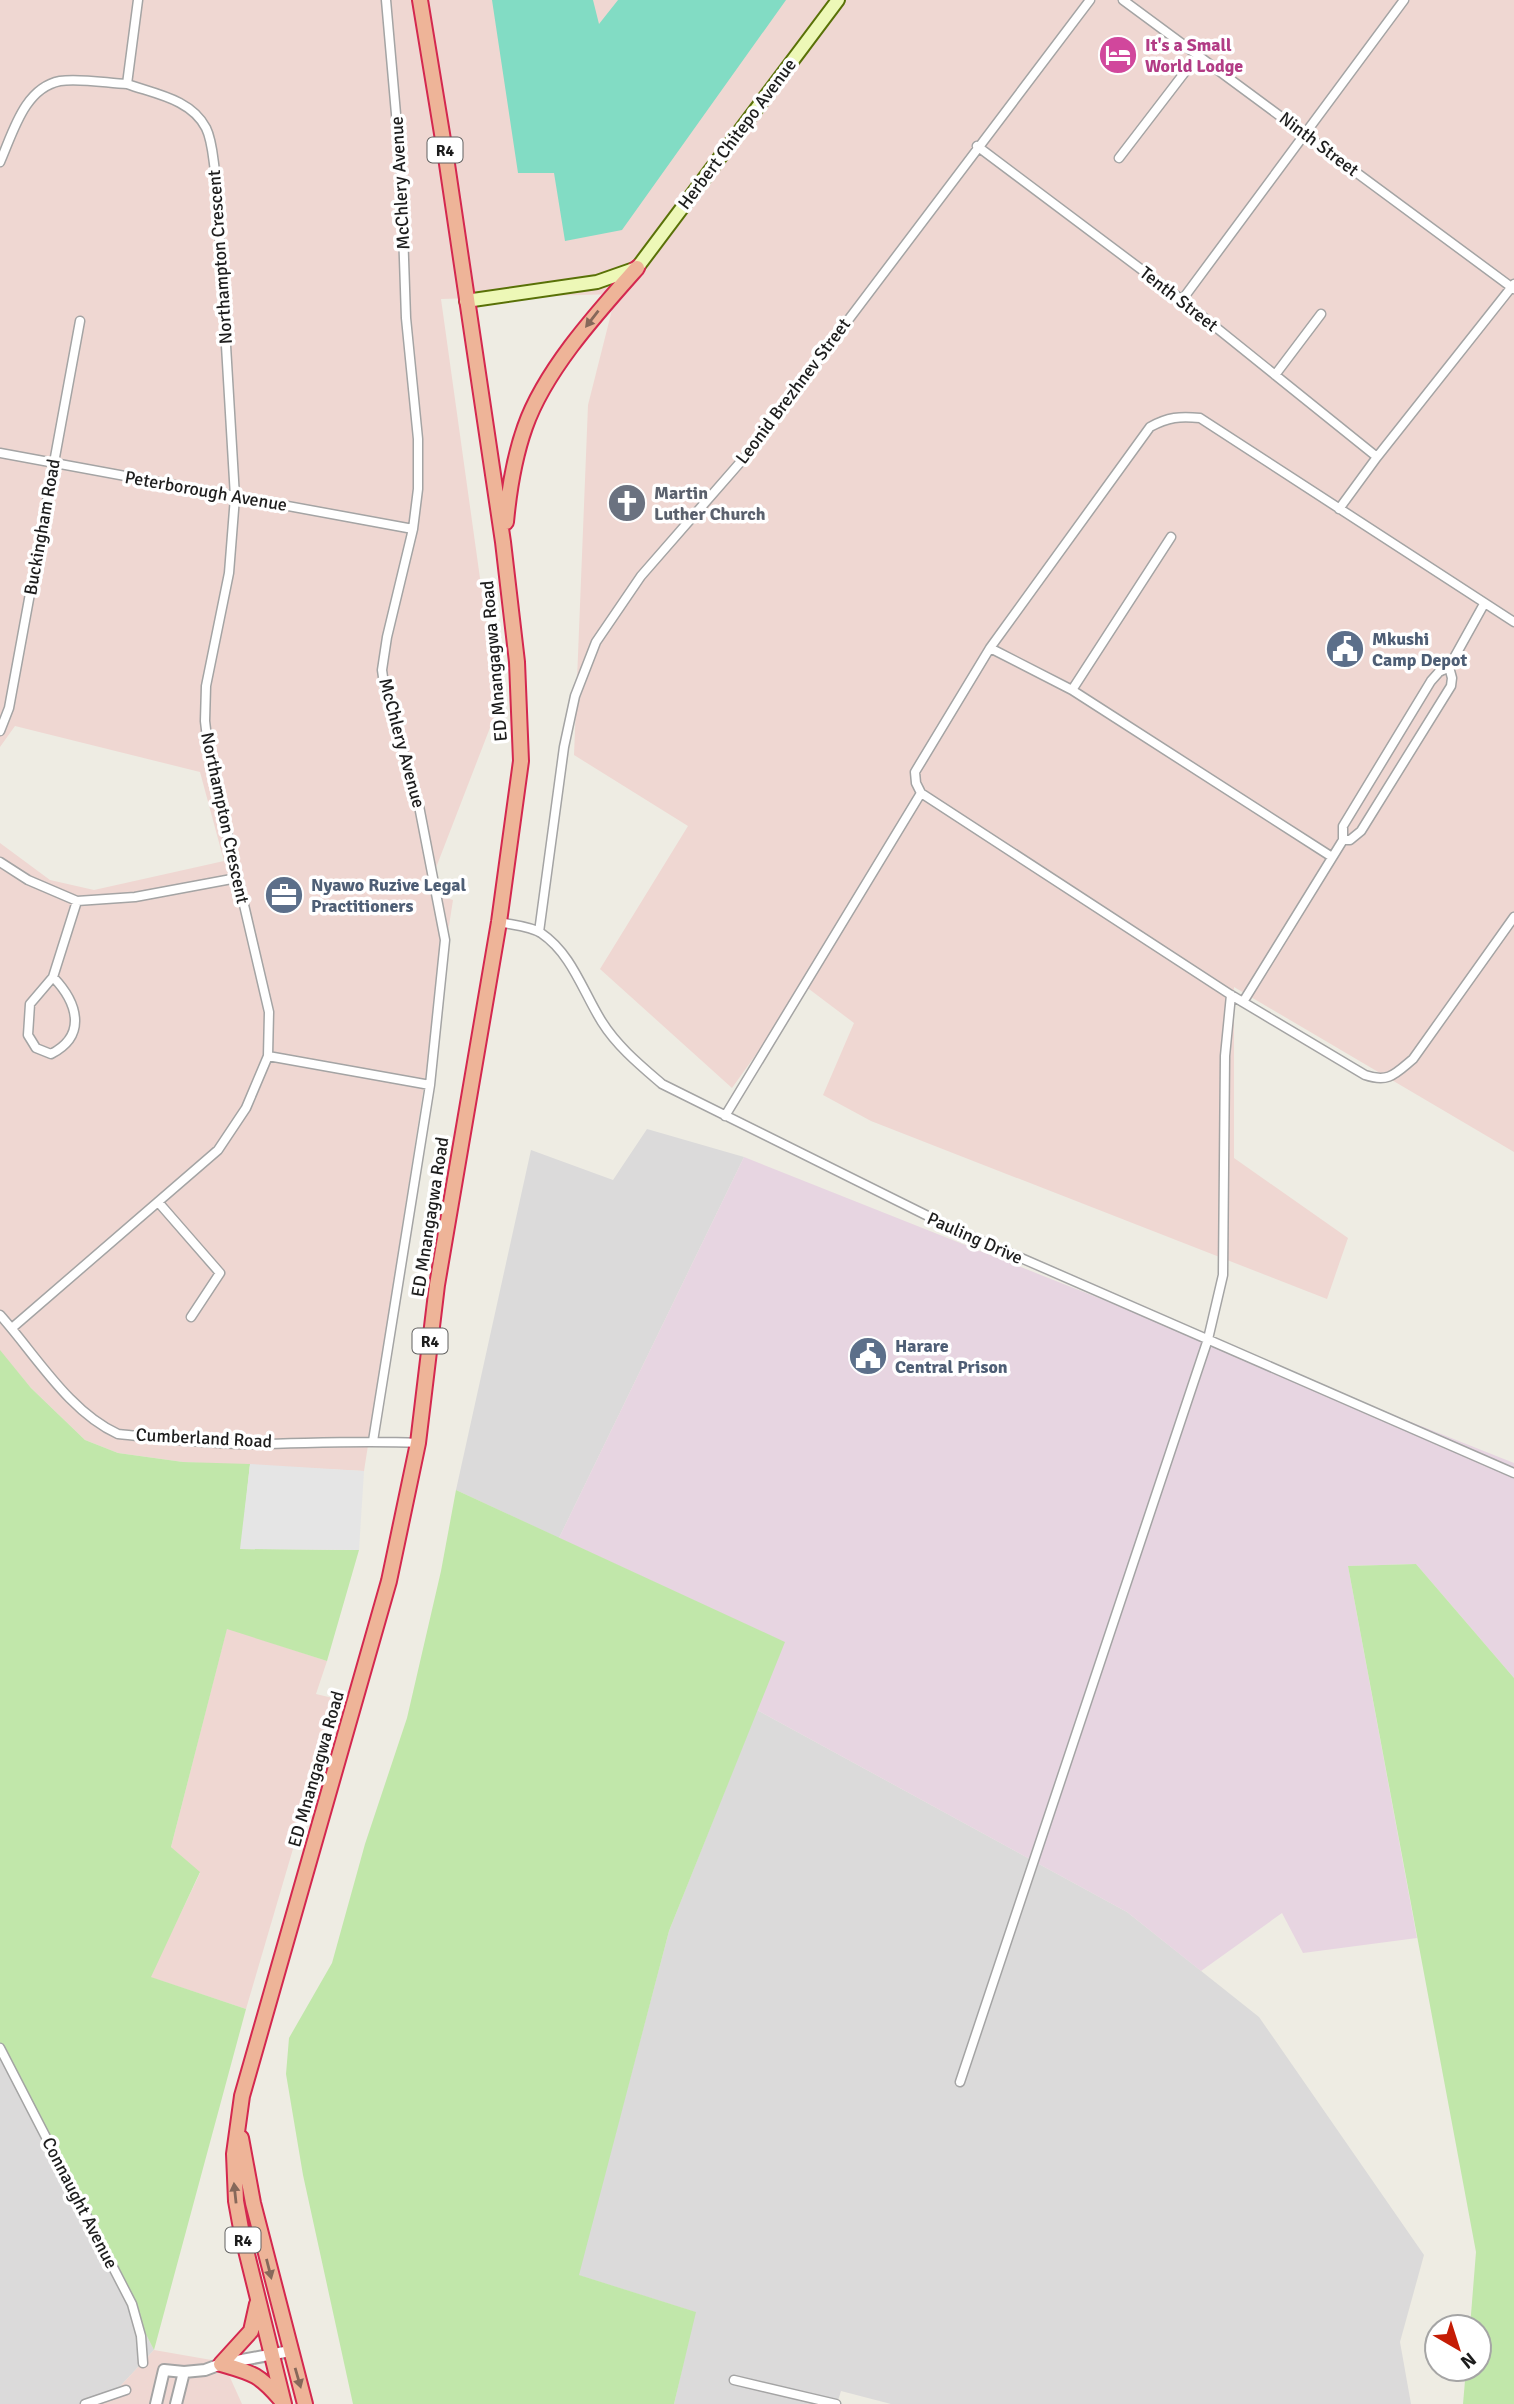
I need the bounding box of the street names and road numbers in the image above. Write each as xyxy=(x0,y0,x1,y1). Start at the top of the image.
street label: Herbert Chitepo Avenue xyxy=(673,54,801,214)
street label: Ninth Street xyxy=(1275,107,1363,181)
street label: McChlery Avenue xyxy=(386,116,414,250)
road number: R4 xyxy=(428,138,462,162)
street label: Northampton Crescent xyxy=(203,169,237,345)
street label: Tenth Street xyxy=(1136,262,1222,336)
street label: Leonid Brezhnev Street xyxy=(731,314,855,468)
street label: Buckingham Road xyxy=(19,457,65,597)
street label: Peterborough Avenue xyxy=(123,466,289,516)
street label: ED Mnangagwa Road xyxy=(476,580,512,742)
street label: McChlery Avenue xyxy=(374,676,430,810)
street label: Northampton Crescent xyxy=(196,730,254,906)
street label: ED Mnangagwa Road xyxy=(406,1135,454,1299)
street label: Pauling Drive xyxy=(924,1207,1026,1269)
road number: R4 xyxy=(412,1329,448,1354)
street label: Cumberland Road xyxy=(135,1423,273,1453)
street label: ED Mnangagwa Road xyxy=(283,1688,349,1850)
street label: Connaught Avenue xyxy=(37,2134,123,2272)
road number: R4 xyxy=(226,2228,260,2252)

